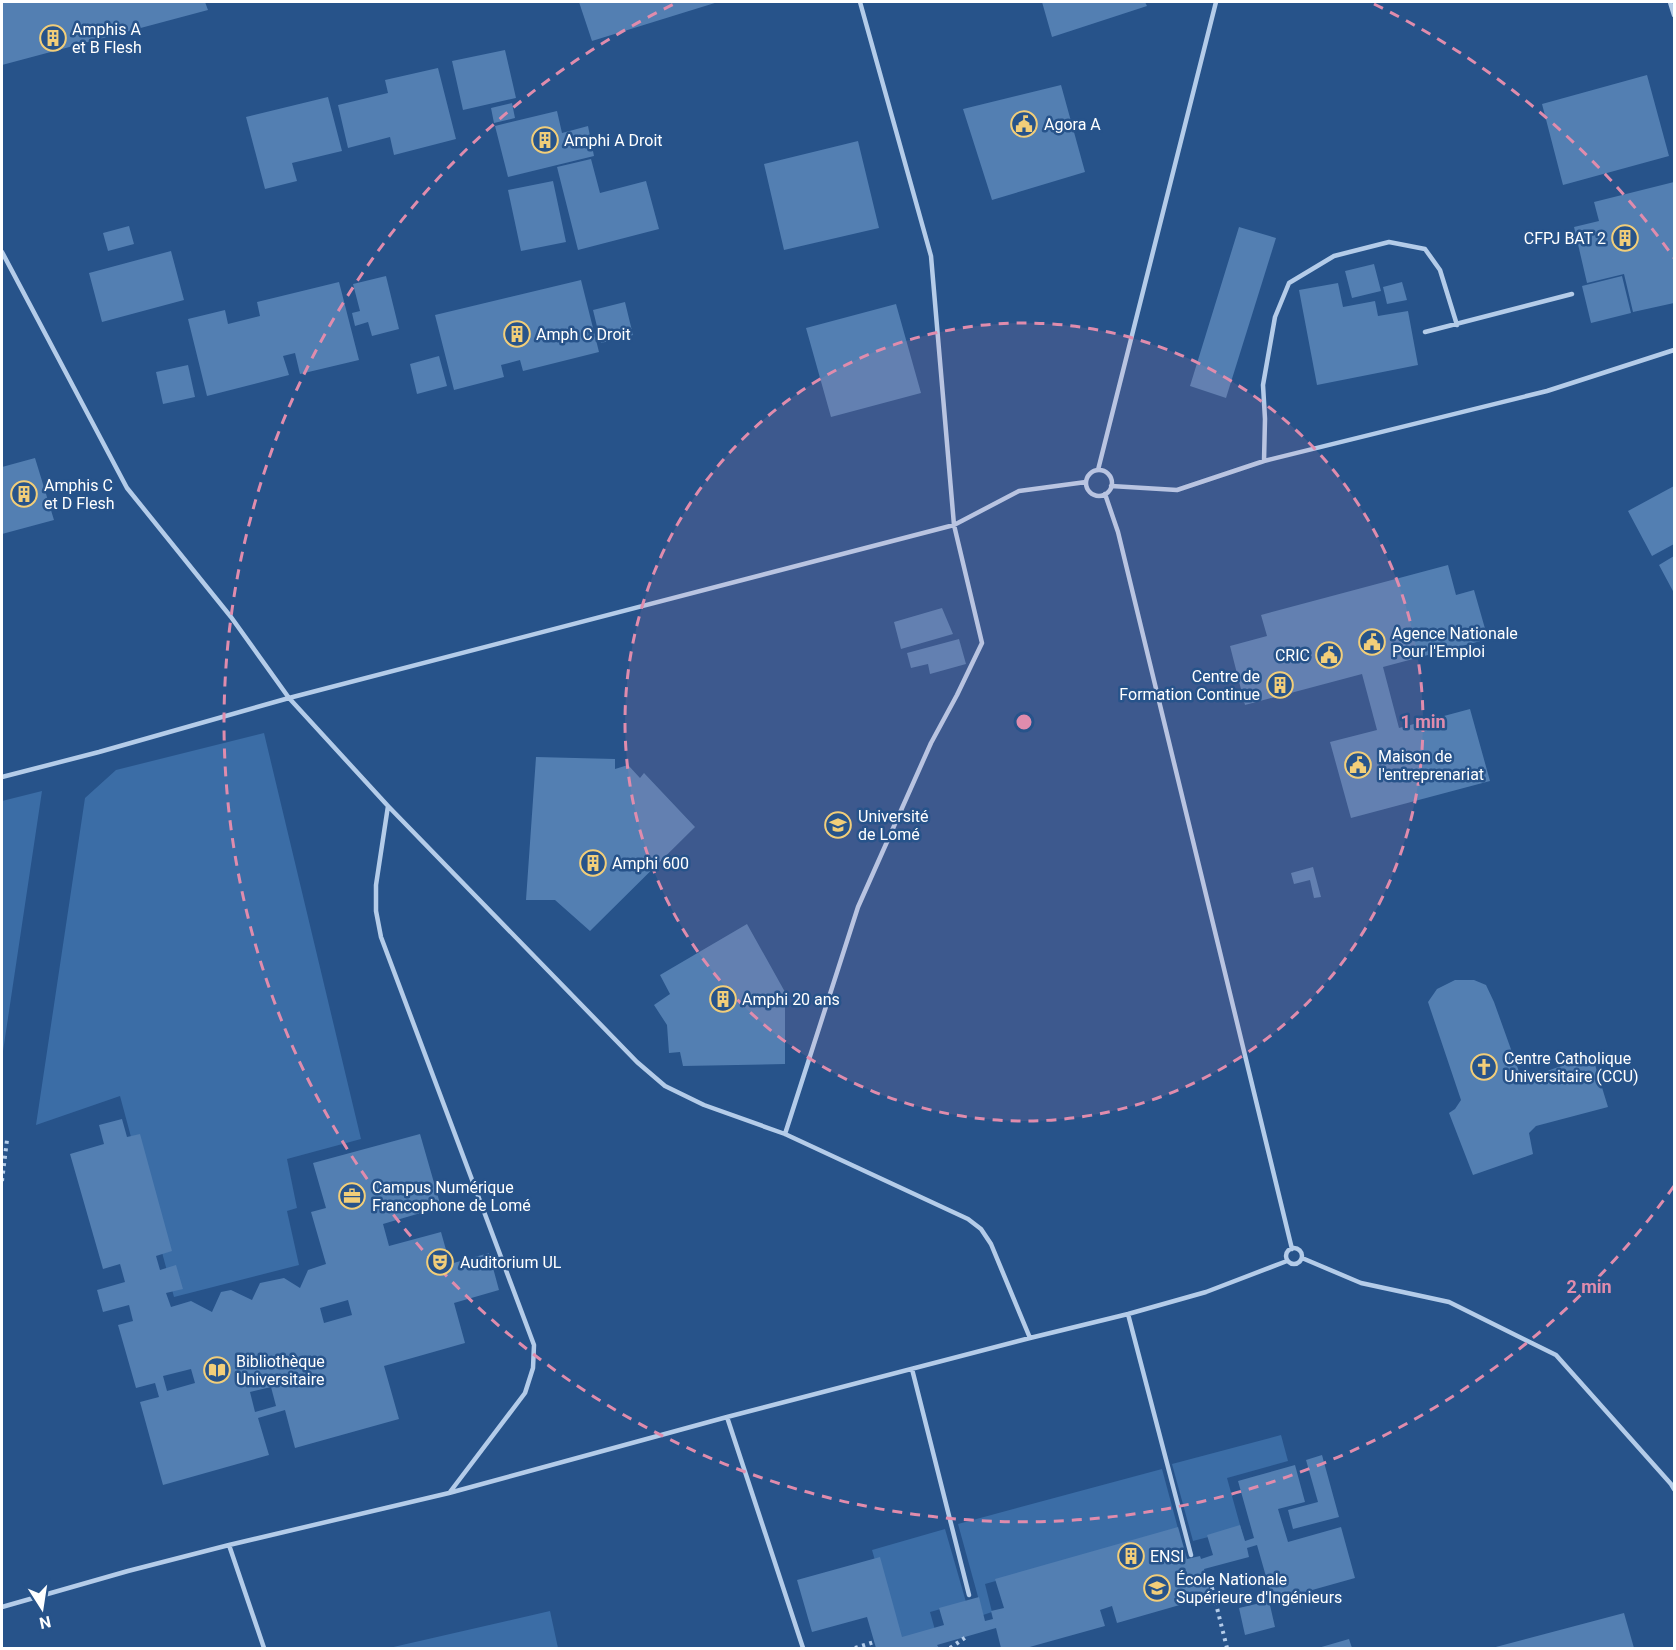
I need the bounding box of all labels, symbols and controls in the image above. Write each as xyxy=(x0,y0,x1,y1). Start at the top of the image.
place label: Amphis A et B Flesh xyxy=(72,20,142,57)
building icon: Amphis A et B Flesh xyxy=(38,23,68,53)
public building icon: Agora A xyxy=(1009,109,1039,139)
place label: Agora A xyxy=(1044,115,1101,134)
building icon: Amphi A Droit xyxy=(530,125,560,155)
place label: Amphi A Droit xyxy=(564,131,663,150)
building icon: CFPJ BAT 2 xyxy=(1610,223,1640,253)
place label: CFPJ BAT 2 xyxy=(1524,229,1606,248)
building icon: Amph C Droit xyxy=(502,319,532,349)
place label: Amph C Droit xyxy=(536,325,631,344)
place label: Amphis C et D Flesh xyxy=(44,476,114,513)
building icon: Amphis C et D Flesh xyxy=(9,479,39,509)
place label: Agence Nationale Pour l'Emploi xyxy=(1392,624,1518,661)
public building icon: Agence Nationale Pour l'Emploi xyxy=(1357,627,1387,657)
public building icon: CRIC xyxy=(1314,640,1344,670)
place label: CRIC xyxy=(1275,646,1310,665)
place label: Centre de Formation Continue xyxy=(1119,667,1260,704)
building icon: Centre de Formation Continue xyxy=(1265,670,1295,700)
text: 1 min xyxy=(1400,711,1446,732)
centre of rings xyxy=(1014,712,1034,732)
place label: Maison de l'entreprenariat xyxy=(1378,747,1484,784)
public building icon: Maison de l'entreprenariat xyxy=(1343,750,1373,780)
place label: Université de Lomé xyxy=(858,807,929,844)
school or university icon: Université de Lomé xyxy=(823,810,853,840)
building icon: Amphi 600 xyxy=(578,848,608,878)
place label: Amphi 600 xyxy=(612,854,689,873)
building icon: Amphi 20 ans xyxy=(708,984,738,1014)
place label: Amphi 20 ans xyxy=(742,990,840,1009)
place label: Centre Catholique Universitaire (CCU) xyxy=(1504,1049,1639,1086)
church icon: Centre Catholique Universitaire (CCU) xyxy=(1469,1052,1499,1082)
place label: Campus Numérique Francophone de Lomé xyxy=(372,1178,531,1215)
office icon: Campus Numérique Francophone de Lomé xyxy=(337,1181,367,1211)
theatre icon: Auditorium UL xyxy=(425,1247,455,1277)
place label: Auditorium UL xyxy=(460,1253,562,1272)
text: 2 min xyxy=(1566,1276,1612,1297)
place label: Bibliothèque Universitaire xyxy=(236,1352,325,1389)
library icon: Bibliothèque Universitaire xyxy=(202,1355,232,1385)
building icon: ENSI xyxy=(1116,1541,1146,1571)
place label: ENSI xyxy=(1150,1547,1184,1566)
place label: École Nationale Supérieure d'Ingénieurs xyxy=(1176,1570,1342,1607)
school or university icon: École Nationale Supérieure d'Ingénieurs xyxy=(1142,1573,1172,1603)
north arrow xyxy=(12,1578,72,1638)
text: N xyxy=(38,1612,53,1633)

